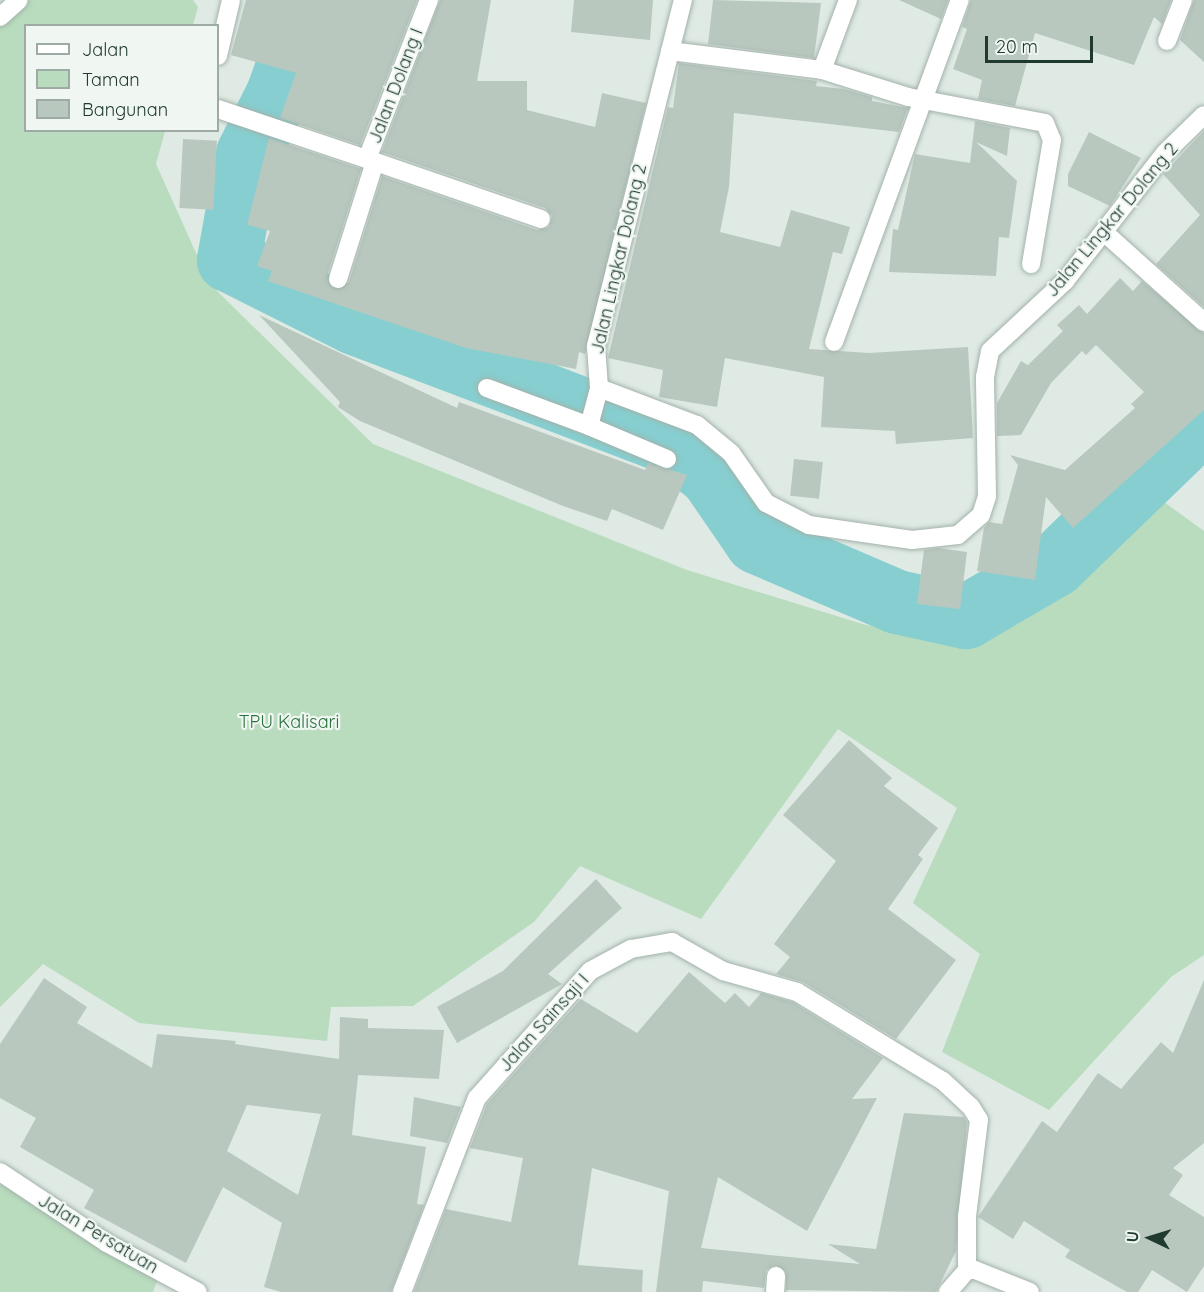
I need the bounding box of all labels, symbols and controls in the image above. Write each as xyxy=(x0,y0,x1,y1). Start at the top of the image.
legend xyxy=(24,24,219,132)
scale bar xyxy=(988,24,1096,62)
street label: Jalan Dolang I xyxy=(364,25,428,147)
text: 20 m xyxy=(996,35,1038,58)
text: Jalan xyxy=(82,38,129,61)
text: Taman xyxy=(82,68,140,91)
text: Bangunan xyxy=(82,98,168,121)
street label: Jalan Lingkar Dolang 2 xyxy=(1041,139,1183,301)
street label: Jalan Lingkar Dolang 2 xyxy=(587,162,651,356)
park label: TPU Kalisari xyxy=(239,711,339,733)
street label: Jalan Sainsaji I xyxy=(494,970,594,1076)
street label: Jalan Persatuan xyxy=(34,1190,162,1278)
north arrow xyxy=(1120,1208,1180,1268)
text: U xyxy=(1122,1230,1142,1243)

